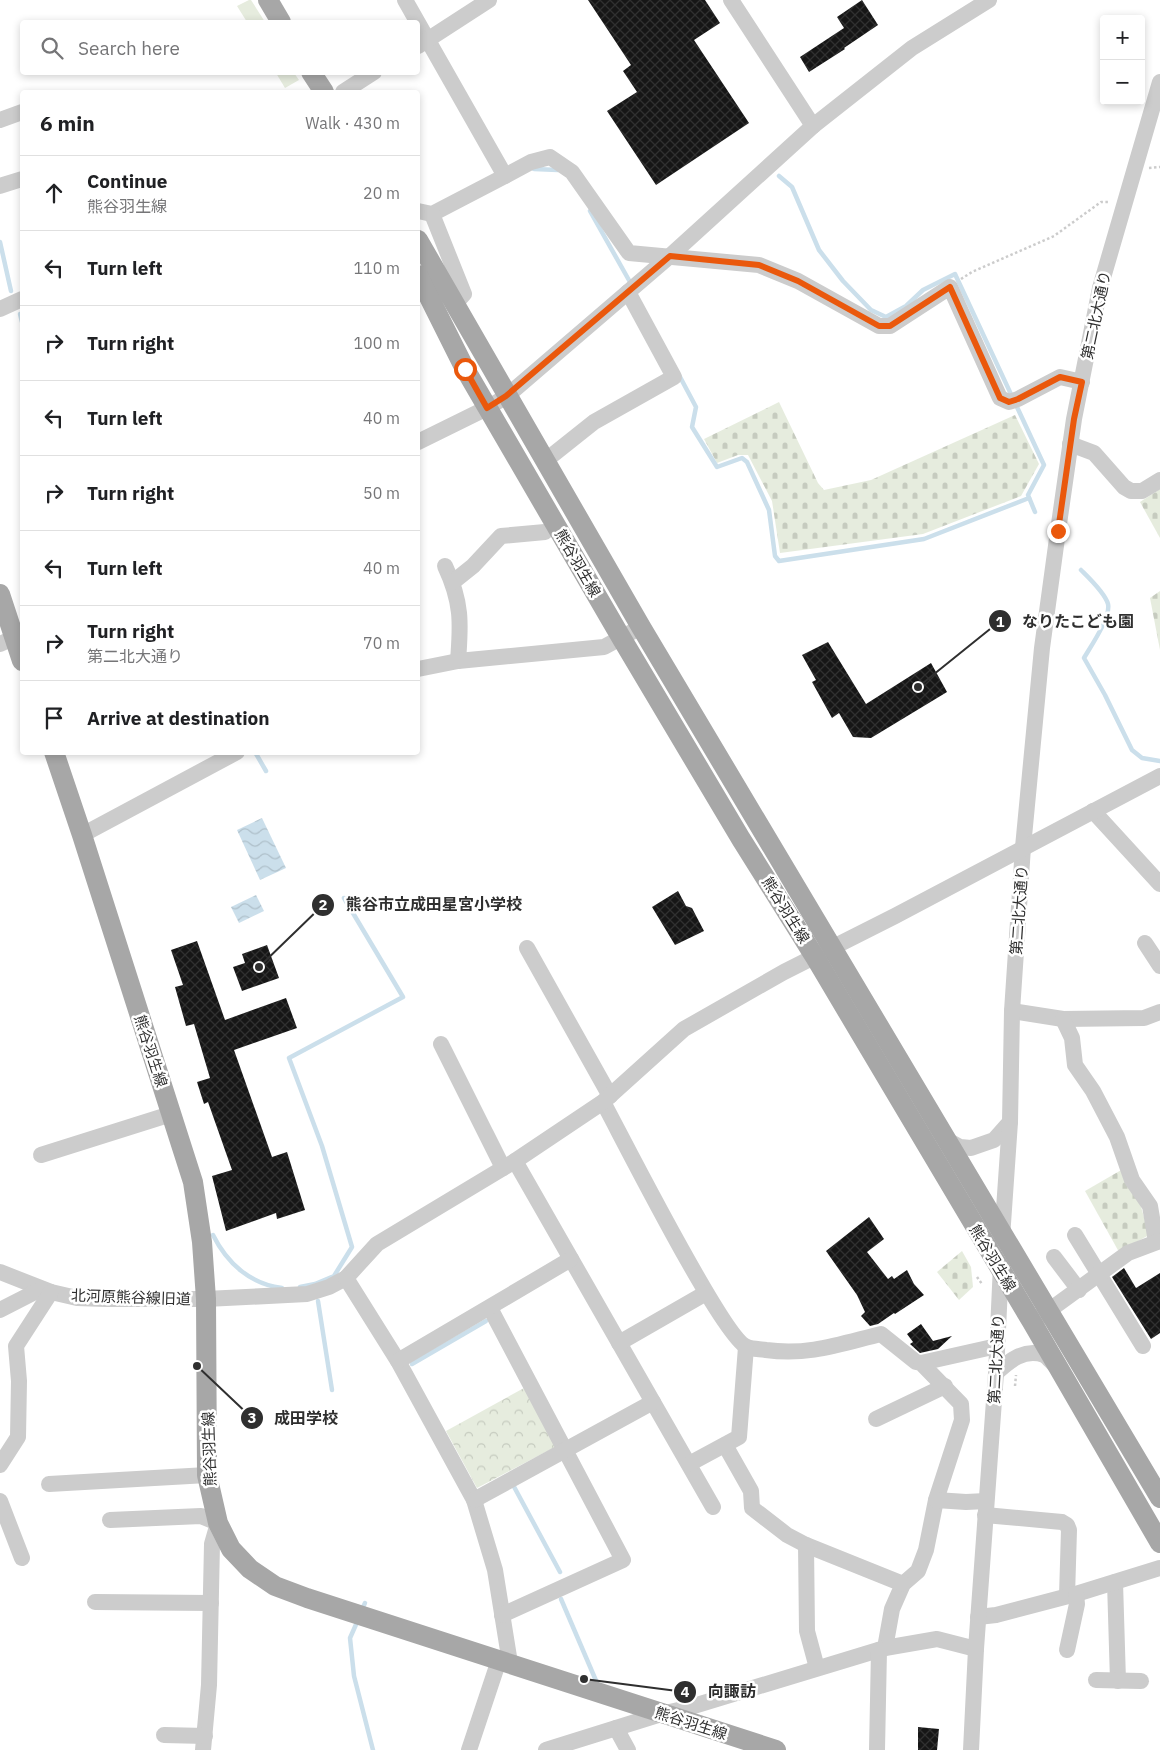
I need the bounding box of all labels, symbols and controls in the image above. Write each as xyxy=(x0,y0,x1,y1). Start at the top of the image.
map controls xyxy=(1100,15,1145,105)
button: + xyxy=(1100,15,1145,60)
search box xyxy=(20,20,420,75)
icon: search xyxy=(38,34,66,62)
text: Search here xyxy=(78,36,180,60)
button: − xyxy=(1100,60,1145,105)
text: 6 min xyxy=(40,109,95,137)
text: Walk · 430 m xyxy=(305,113,400,133)
text: Continue xyxy=(87,169,167,193)
icon: ahead xyxy=(40,179,68,207)
text: 20 m xyxy=(363,183,400,203)
text: 熊谷羽生線 xyxy=(87,196,167,216)
icon: left xyxy=(40,254,68,282)
text: Turn left xyxy=(87,256,163,280)
text: 110 m xyxy=(353,258,400,278)
street label: 第二北大通り xyxy=(1077,269,1115,361)
icon: right xyxy=(40,329,68,357)
text: Turn right xyxy=(87,331,174,355)
text: 100 m xyxy=(353,333,400,353)
route start xyxy=(454,358,477,381)
icon: left xyxy=(40,404,68,432)
text: Turn left xyxy=(87,406,163,430)
text: 40 m xyxy=(363,408,400,428)
icon: right xyxy=(40,479,68,507)
text: Turn right xyxy=(87,481,174,505)
text: 50 m xyxy=(363,483,400,503)
route end xyxy=(1047,520,1070,543)
street label: 熊谷羽生線 xyxy=(551,526,605,600)
icon: left xyxy=(40,554,68,582)
text: Turn left xyxy=(87,556,163,580)
text: 40 m xyxy=(363,558,400,578)
callout: なりたこども園 xyxy=(987,606,1144,637)
text: なりたこども園 xyxy=(1022,611,1134,631)
text: 1 xyxy=(995,612,1005,631)
text: Turn right xyxy=(87,619,174,643)
icon: right xyxy=(40,629,68,657)
text: 70 m xyxy=(363,633,400,653)
text: 第二北大通り xyxy=(87,646,183,666)
icon: arrive xyxy=(40,704,68,732)
text: Arrive at destination xyxy=(87,706,270,730)
street label: 第二北大通り xyxy=(1006,864,1032,956)
street label: 熊谷羽生線 xyxy=(758,873,814,947)
callout: 熊谷市立成田星宮小学校 xyxy=(311,889,532,920)
text: 熊谷市立成田星宮小学校 xyxy=(346,894,522,914)
text: 2 xyxy=(318,895,328,914)
street label: 熊谷羽生線 xyxy=(130,1012,172,1090)
street label: 熊谷羽生線 xyxy=(966,1221,1020,1295)
street label: 北河原熊谷線旧道 xyxy=(71,1285,191,1309)
street label: 第二北大通り xyxy=(984,1314,1008,1404)
callout: 成田学校 xyxy=(239,1402,348,1433)
text: 3 xyxy=(247,1408,257,1427)
text: 成田学校 xyxy=(274,1408,338,1428)
street label: 熊谷羽生線 xyxy=(198,1411,220,1487)
callout: 向諏訪 xyxy=(673,1676,766,1707)
text: 向諏訪 xyxy=(708,1681,756,1701)
text: 4 xyxy=(680,1682,690,1701)
street label: 熊谷羽生線 xyxy=(652,1702,730,1744)

